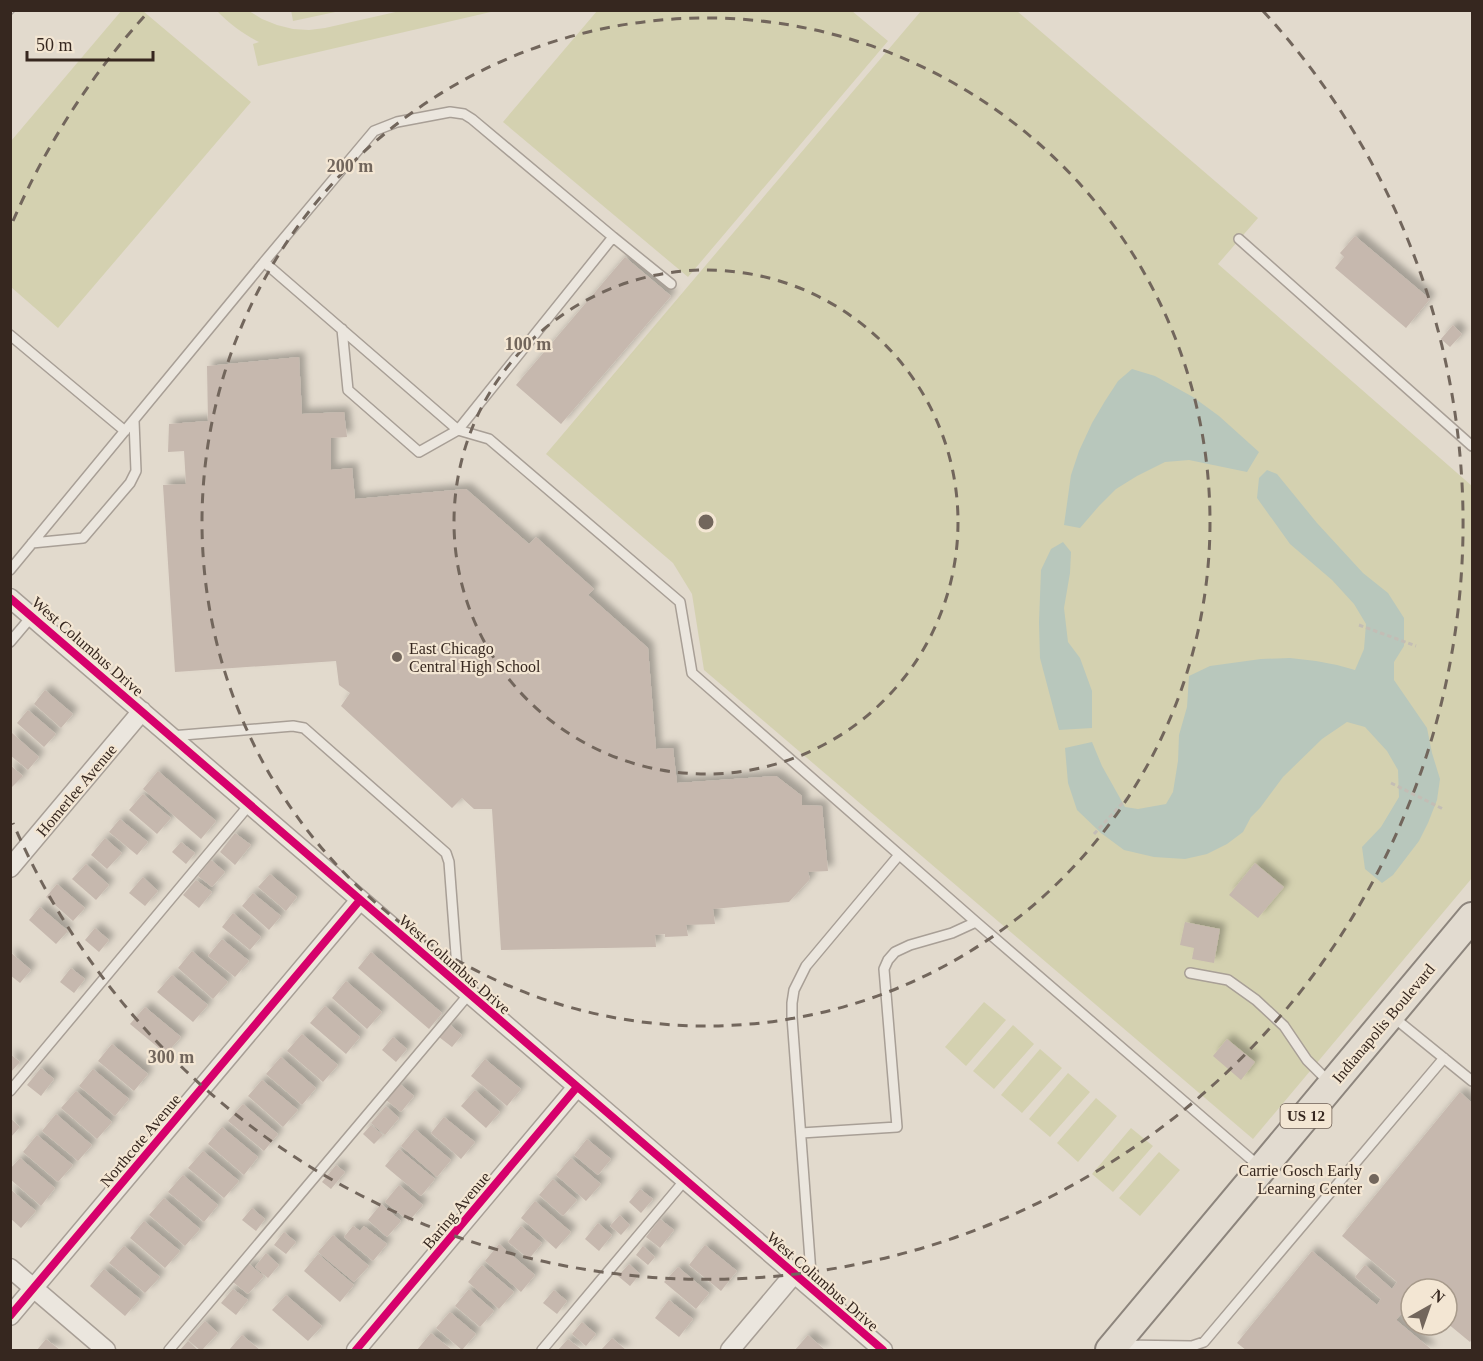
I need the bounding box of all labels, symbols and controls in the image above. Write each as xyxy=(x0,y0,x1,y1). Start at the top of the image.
scale bar xyxy=(27,24,153,62)
text: 50 m xyxy=(36,35,73,55)
text: 200 m xyxy=(327,156,373,176)
text: 100 m xyxy=(505,334,551,354)
centre of rings xyxy=(696,512,716,532)
street label: West Columbus Drive xyxy=(29,593,147,699)
place label: East Chicago Central High School xyxy=(409,640,541,676)
marker: East Chicago Central High School xyxy=(390,650,404,664)
street label: Homerlee Avenue xyxy=(33,741,120,840)
street label: West Columbus Drive xyxy=(396,911,514,1017)
street label: Indianapolis Boulevard xyxy=(1329,961,1439,1087)
text: 300 m xyxy=(148,1047,194,1067)
street label: Northcote Avenue xyxy=(97,1091,184,1190)
road number: US 12 xyxy=(1280,1104,1332,1128)
place label: Carrie Gosch Early Learning Center xyxy=(1238,1162,1363,1198)
street label: Baring Avenue xyxy=(419,1168,494,1253)
marker: Carrie Gosch Early Learning Center xyxy=(1367,1172,1381,1186)
street label: West Columbus Drive xyxy=(764,1228,882,1334)
north arrow xyxy=(1399,1277,1459,1337)
text: N xyxy=(1428,1286,1449,1306)

